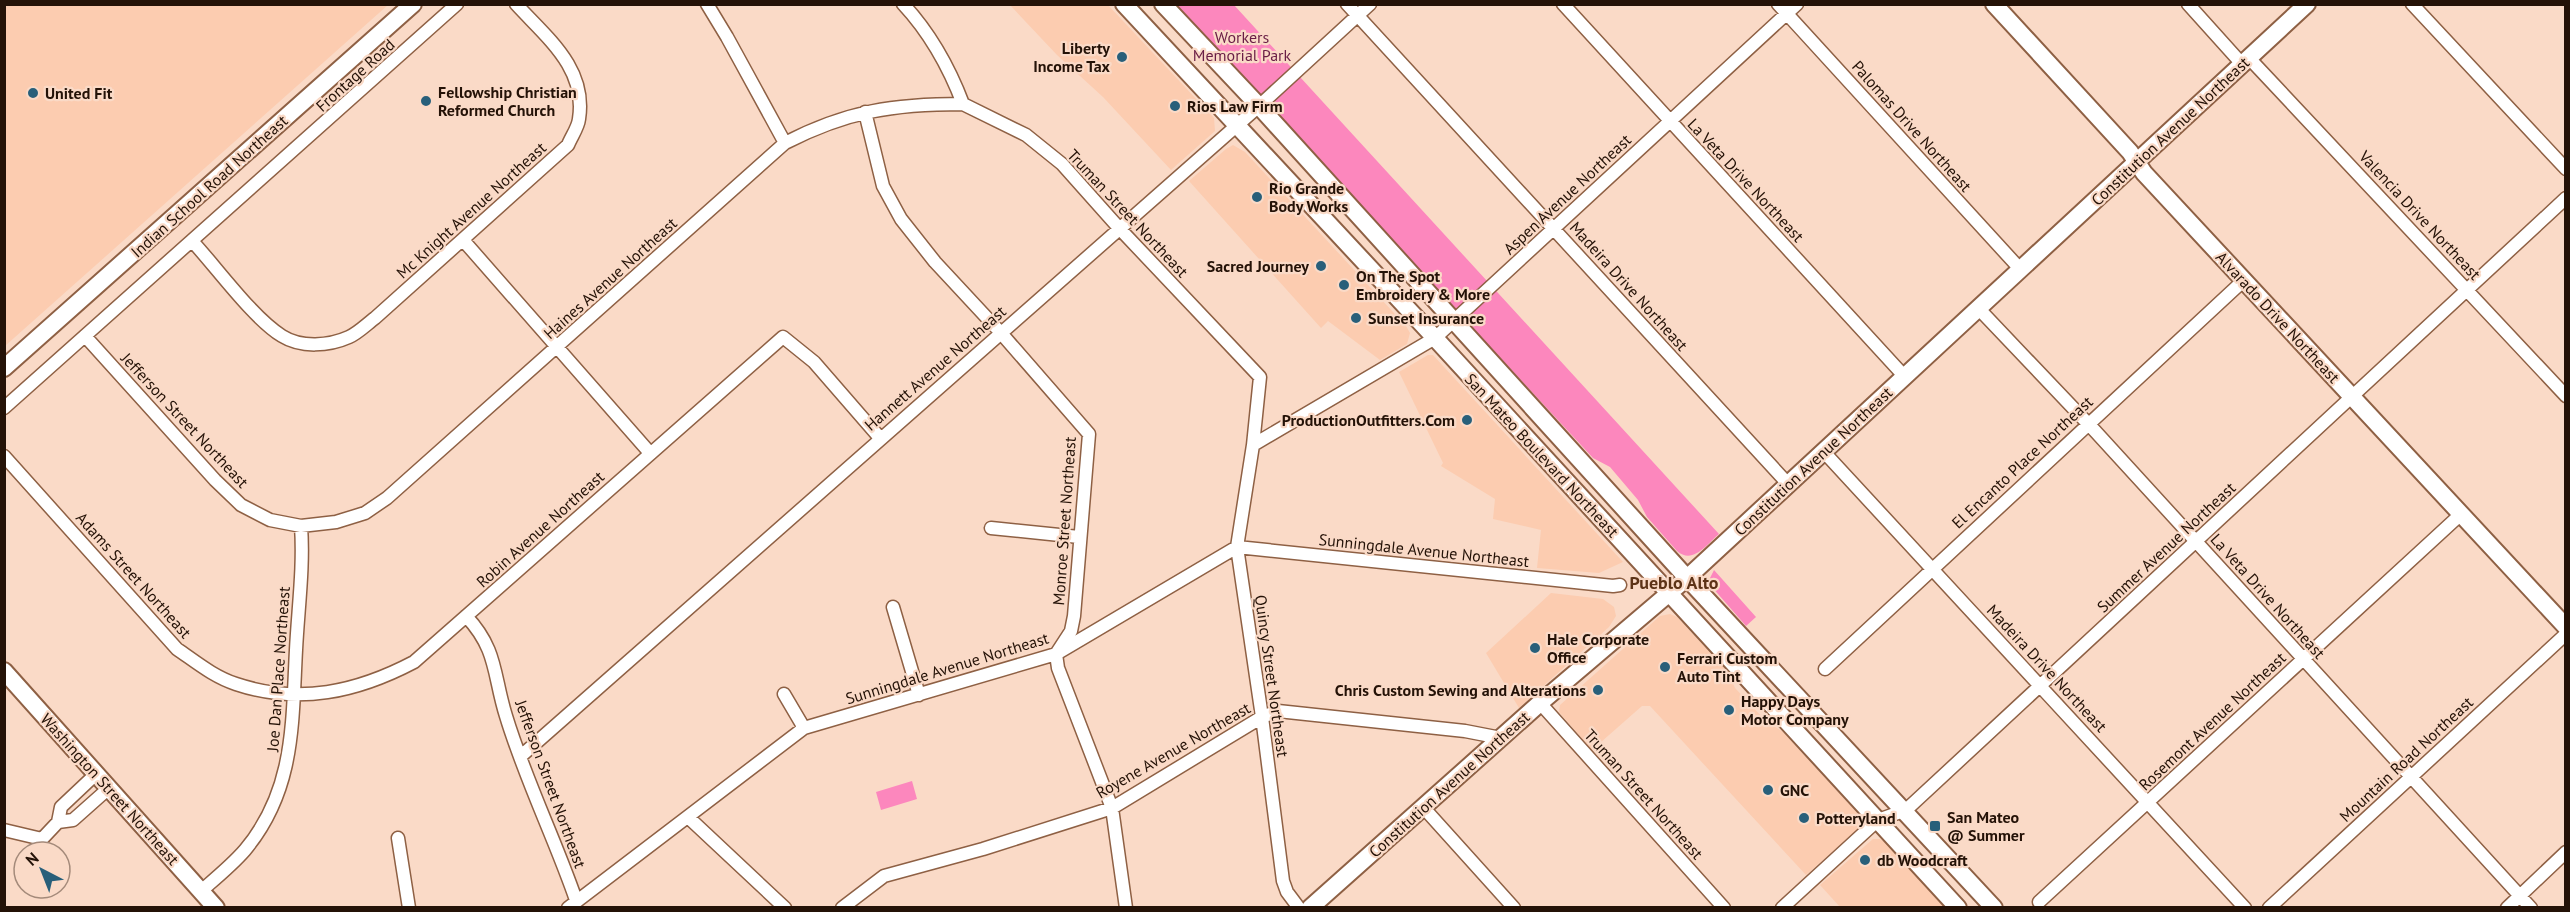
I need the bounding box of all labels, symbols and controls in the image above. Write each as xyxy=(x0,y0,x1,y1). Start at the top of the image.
park label: Workers Memorial Park xyxy=(1193,27,1292,65)
street label: Frontage Road xyxy=(311,34,399,116)
place label: Liberty Income Tax xyxy=(1033,38,1111,76)
marker: Liberty Income Tax xyxy=(1115,50,1129,64)
street label: Constitution Avenue Northeast xyxy=(2087,52,2254,210)
street label: Palomas Drive Northeast xyxy=(1848,56,1976,196)
place label: Fellowship Christian Reformed Church xyxy=(438,82,577,120)
place label: United Fit xyxy=(45,83,113,103)
marker: United Fit xyxy=(26,86,40,100)
marker: Fellowship Christian Reformed Church xyxy=(419,94,433,108)
place label: Rios Law Firm xyxy=(1187,96,1283,116)
marker: Rios Law Firm xyxy=(1168,99,1182,113)
street label: Indian School Road Northeast xyxy=(127,110,292,262)
street label: La Veta Drive Northeast xyxy=(1684,114,1809,246)
street label: Aspen Avenue Northeast xyxy=(1499,129,1635,258)
street label: Mc Knight Avenue Northeast xyxy=(392,137,550,283)
street label: Truman Street Northeast xyxy=(1063,145,1193,282)
street label: Valencia Drive Northeast xyxy=(2354,146,2485,284)
place label: Rio Grande Body Works xyxy=(1269,178,1348,216)
marker: Rio Grande Body Works xyxy=(1250,190,1264,204)
street label: Haines Avenue Northeast xyxy=(539,213,681,343)
street label: Madeira Drive Northeast xyxy=(1566,217,1693,355)
street label: Alvarado Drive Northeast xyxy=(2212,247,2344,387)
place label: Sacred Journey xyxy=(1207,256,1309,276)
marker: Sacred Journey xyxy=(1314,259,1328,273)
place label: On The Spot Embroidery & More xyxy=(1356,266,1490,304)
marker: On The Spot Embroidery & More xyxy=(1337,278,1351,292)
street label: Hannett Avenue Northeast xyxy=(860,301,1010,435)
place label: Sunset Insurance xyxy=(1368,308,1484,328)
marker: Sunset Insurance xyxy=(1349,311,1363,325)
street label: Jefferson Street Northeast xyxy=(116,348,253,492)
street label: San Mateo Boulevard Northeast xyxy=(1461,369,1624,541)
street label: Constitution Avenue Northeast xyxy=(1730,382,1897,540)
street label: El Encanto Place Northeast xyxy=(1947,391,2097,533)
place label: ProductionOutfitters.Com xyxy=(1282,410,1455,430)
marker: ProductionOutfitters.Com xyxy=(1460,413,1474,427)
street label: Monroe Street Northeast xyxy=(1048,435,1080,606)
street label: Robin Avenue Northeast xyxy=(472,466,608,592)
street label: Summer Avenue Northeast xyxy=(2093,477,2240,616)
street label: Adams Street Northeast xyxy=(72,508,196,643)
street label: Sunningdale Avenue Northeast xyxy=(1318,529,1531,571)
street label: La Veta Drive Northeast xyxy=(2207,529,2330,663)
district label: Pueblo Alto xyxy=(1629,571,1719,594)
street label: Joe Dan Place Northeast xyxy=(262,585,294,753)
street label: Quincy Street Northeast xyxy=(1251,594,1293,759)
street label: Madeira Drive Northeast xyxy=(1983,600,2112,736)
street label: Sunningdale Avenue Northeast xyxy=(843,627,1051,708)
place label: Hale Corporate Office xyxy=(1547,629,1649,667)
marker: Hale Corporate Office xyxy=(1528,641,1542,655)
street label: Rosemont Avenue Northeast xyxy=(2134,647,2290,794)
place label: Ferrari Custom Auto Tint xyxy=(1677,648,1777,686)
marker: Ferrari Custom Auto Tint xyxy=(1658,660,1672,674)
place label: Chris Custom Sewing and Alterations xyxy=(1335,680,1586,700)
marker: Chris Custom Sewing and Alterations xyxy=(1591,683,1605,697)
place label: Happy Days Motor Company xyxy=(1741,691,1849,729)
street label: Mountain Road Northeast xyxy=(2335,692,2477,826)
street label: Jefferson Street Northeast xyxy=(511,696,591,871)
street label: Royene Avenue Northeast xyxy=(1092,697,1254,802)
marker: Happy Days Motor Company xyxy=(1722,703,1736,717)
street label: Constitution Avenue Northeast xyxy=(1365,706,1534,861)
street label: Washington Street Northeast xyxy=(37,709,184,869)
street label: Truman Street Northeast xyxy=(1580,725,1708,864)
place label: GNC xyxy=(1780,780,1809,800)
marker: GNC xyxy=(1761,783,1775,797)
place label: San Mateo @ Summer xyxy=(1947,807,2025,845)
place label: Potteryland xyxy=(1816,808,1896,828)
marker: Potteryland xyxy=(1797,811,1811,825)
marker: San Mateo @ Summer xyxy=(1928,819,1942,833)
north arrow xyxy=(12,840,72,900)
text: N xyxy=(21,848,43,870)
place label: db Woodcraft xyxy=(1877,850,1968,870)
marker: db Woodcraft xyxy=(1858,853,1872,867)

